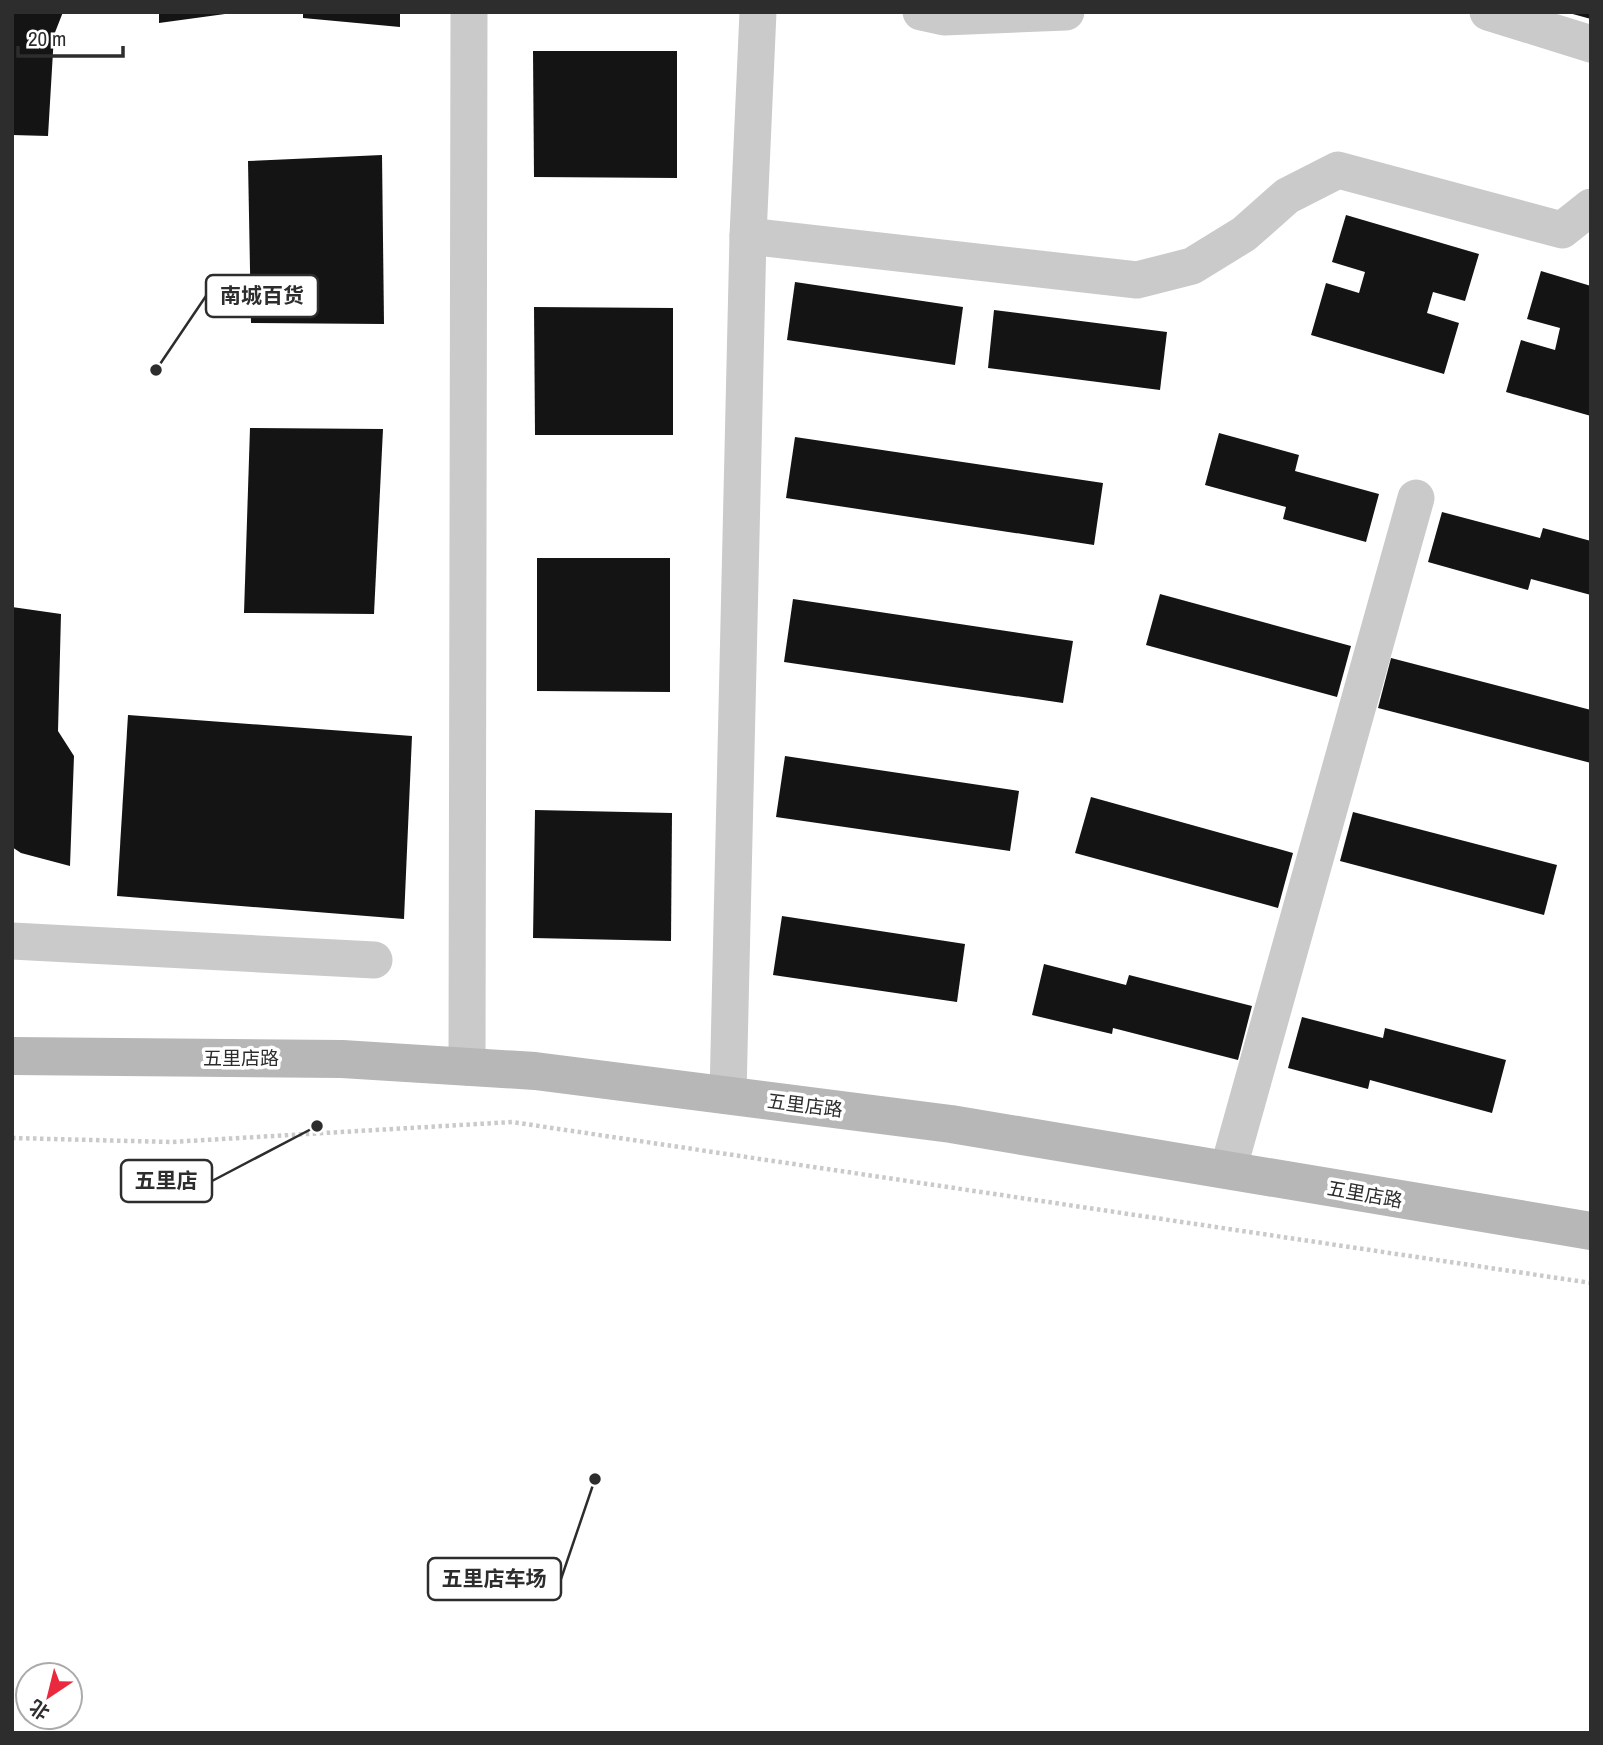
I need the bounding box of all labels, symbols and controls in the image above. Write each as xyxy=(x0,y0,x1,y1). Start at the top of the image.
scale bar xyxy=(18,14,122,58)
text: 20 m xyxy=(28,24,66,53)
callout: 南城百货 xyxy=(206,275,318,317)
text: 南城百货 xyxy=(220,281,304,310)
street label: 五里店路 xyxy=(203,1045,279,1071)
street label: 五里店路 xyxy=(766,1087,844,1123)
callout: 五里店 xyxy=(121,1160,212,1202)
text: 五里店 xyxy=(135,1166,198,1195)
street label: 五里店路 xyxy=(1325,1175,1405,1213)
callout: 五里店车场 xyxy=(428,1558,561,1600)
text: 五里店车场 xyxy=(442,1564,547,1593)
north arrow xyxy=(14,1661,84,1731)
text: 北 xyxy=(24,1694,54,1726)

